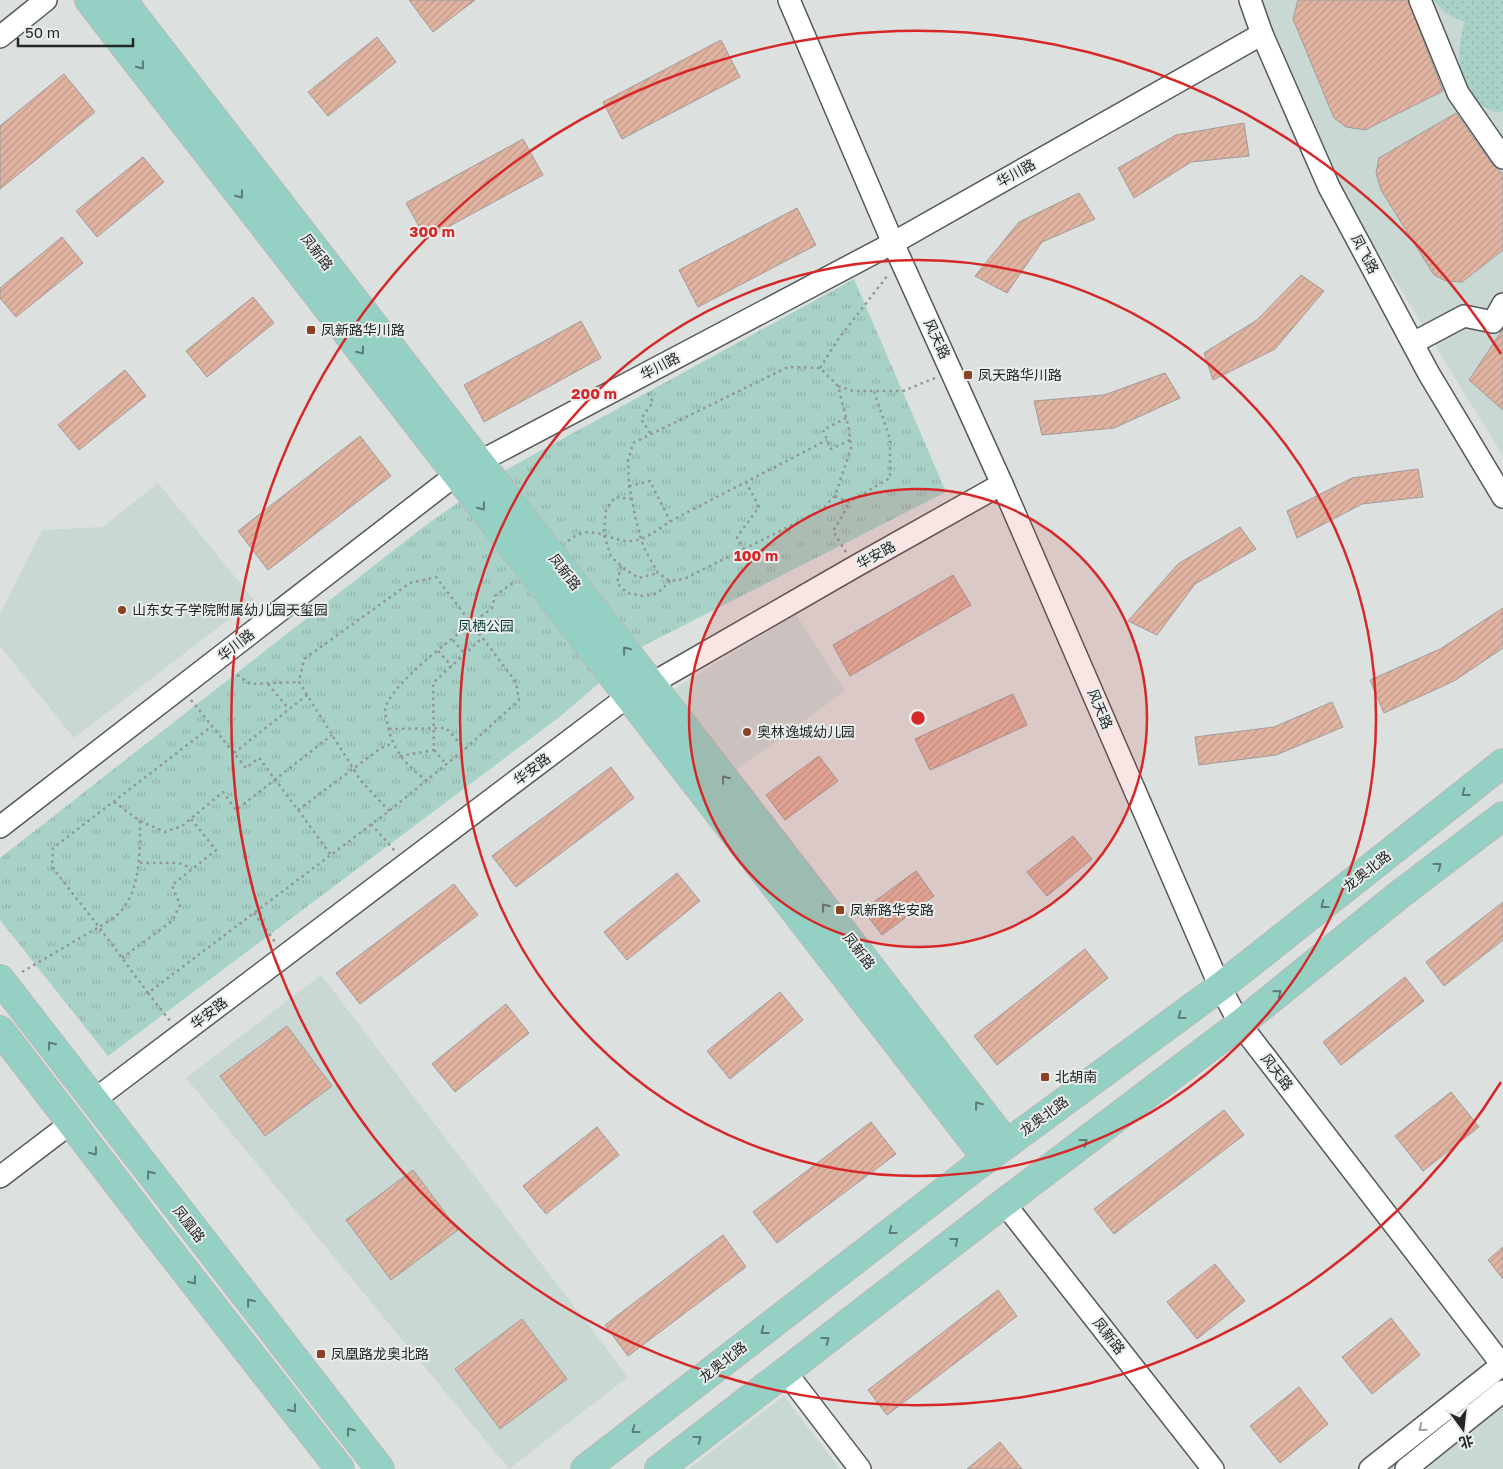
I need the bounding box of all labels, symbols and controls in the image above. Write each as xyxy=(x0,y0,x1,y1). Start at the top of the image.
scale bar xyxy=(18,15,132,47)
text: 50 m xyxy=(25,23,60,41)
one-way arrow xyxy=(135,60,143,69)
street label: 华川路 xyxy=(993,155,1038,190)
one-way arrow xyxy=(235,189,243,198)
text: 300 m xyxy=(409,222,455,240)
street label: 凤新路 xyxy=(298,230,337,273)
street label: 凤飞路 xyxy=(1348,231,1383,276)
street label: 风天路 xyxy=(921,316,954,361)
place label: 凤新路华川路 xyxy=(321,321,405,338)
marker: 凤新路华川路 xyxy=(305,324,317,336)
one-way arrow xyxy=(355,345,364,355)
street label: 华川路 xyxy=(637,348,682,383)
place label: 凤天路华川路 xyxy=(978,366,1062,383)
marker: 凤天路华川路 xyxy=(962,369,974,381)
text: 200 m xyxy=(571,384,617,402)
one-way arrow xyxy=(476,501,485,511)
street label: 华安路 xyxy=(853,537,898,572)
text: 100 m xyxy=(734,546,778,564)
street label: 凤新路 xyxy=(546,550,585,593)
place label: 山东女子学院附属幼儿园天玺园 xyxy=(132,601,328,618)
marker: 山东女子学院附属幼儿园天玺园 xyxy=(116,604,128,616)
park label: 凤栖公园 xyxy=(458,617,514,634)
street label: 华川路 xyxy=(214,625,257,664)
one-way arrow xyxy=(622,647,631,656)
street label: 风天路 xyxy=(1084,686,1116,731)
centre of rings xyxy=(909,709,927,727)
place label: 奥林逸城幼儿园 xyxy=(757,723,855,740)
marker: 奥林逸城幼儿园 xyxy=(741,726,753,738)
street label: 华安路 xyxy=(510,749,554,788)
one-way arrow xyxy=(723,776,731,785)
one-way arrow xyxy=(1462,788,1471,796)
street label: 龙奥北路 xyxy=(1339,847,1394,895)
one-way arrow xyxy=(1432,863,1442,872)
one-way arrow xyxy=(1321,900,1330,908)
place label: 凤新路华安路 xyxy=(850,901,934,918)
one-way arrow xyxy=(822,904,830,913)
marker: 凤新路华安路 xyxy=(834,904,846,916)
street label: 凤新路 xyxy=(840,929,879,972)
one-way arrow xyxy=(1272,990,1281,999)
street label: 华安路 xyxy=(187,993,231,1032)
one-way arrow xyxy=(1178,1010,1187,1018)
one-way arrow xyxy=(48,1041,57,1051)
street label: 风天路 xyxy=(1258,1050,1297,1093)
place label: 北胡南 xyxy=(1055,1068,1097,1085)
marker: 北胡南 xyxy=(1039,1071,1051,1083)
street label: 龙奥北路 xyxy=(1016,1092,1071,1139)
one-way arrow xyxy=(975,1102,983,1111)
one-way arrow xyxy=(1078,1139,1088,1148)
one-way arrow xyxy=(88,1146,96,1155)
one-way arrow xyxy=(148,1171,156,1180)
street label: 凤凰路 xyxy=(170,1202,209,1245)
one-way arrow xyxy=(889,1226,898,1235)
one-way arrow xyxy=(949,1238,958,1246)
one-way arrow xyxy=(187,1275,196,1285)
one-way arrow xyxy=(246,1299,255,1308)
street label: 凤新路 xyxy=(1090,1314,1129,1357)
one-way arrow xyxy=(761,1325,770,1333)
one-way arrow xyxy=(820,1337,829,1345)
street label: 龙奥北路 xyxy=(695,1338,750,1386)
place label: 凤凰路龙奥北路 xyxy=(331,1345,429,1362)
marker: 凤凰路龙奥北路 xyxy=(315,1348,327,1360)
one-way arrow xyxy=(288,1403,296,1412)
north arrow xyxy=(1438,1404,1488,1454)
one-way arrow xyxy=(1419,1422,1428,1431)
one-way arrow xyxy=(631,1424,641,1433)
one-way arrow xyxy=(346,1427,355,1436)
text: 北 xyxy=(1458,1432,1475,1452)
one-way arrow xyxy=(692,1436,701,1445)

